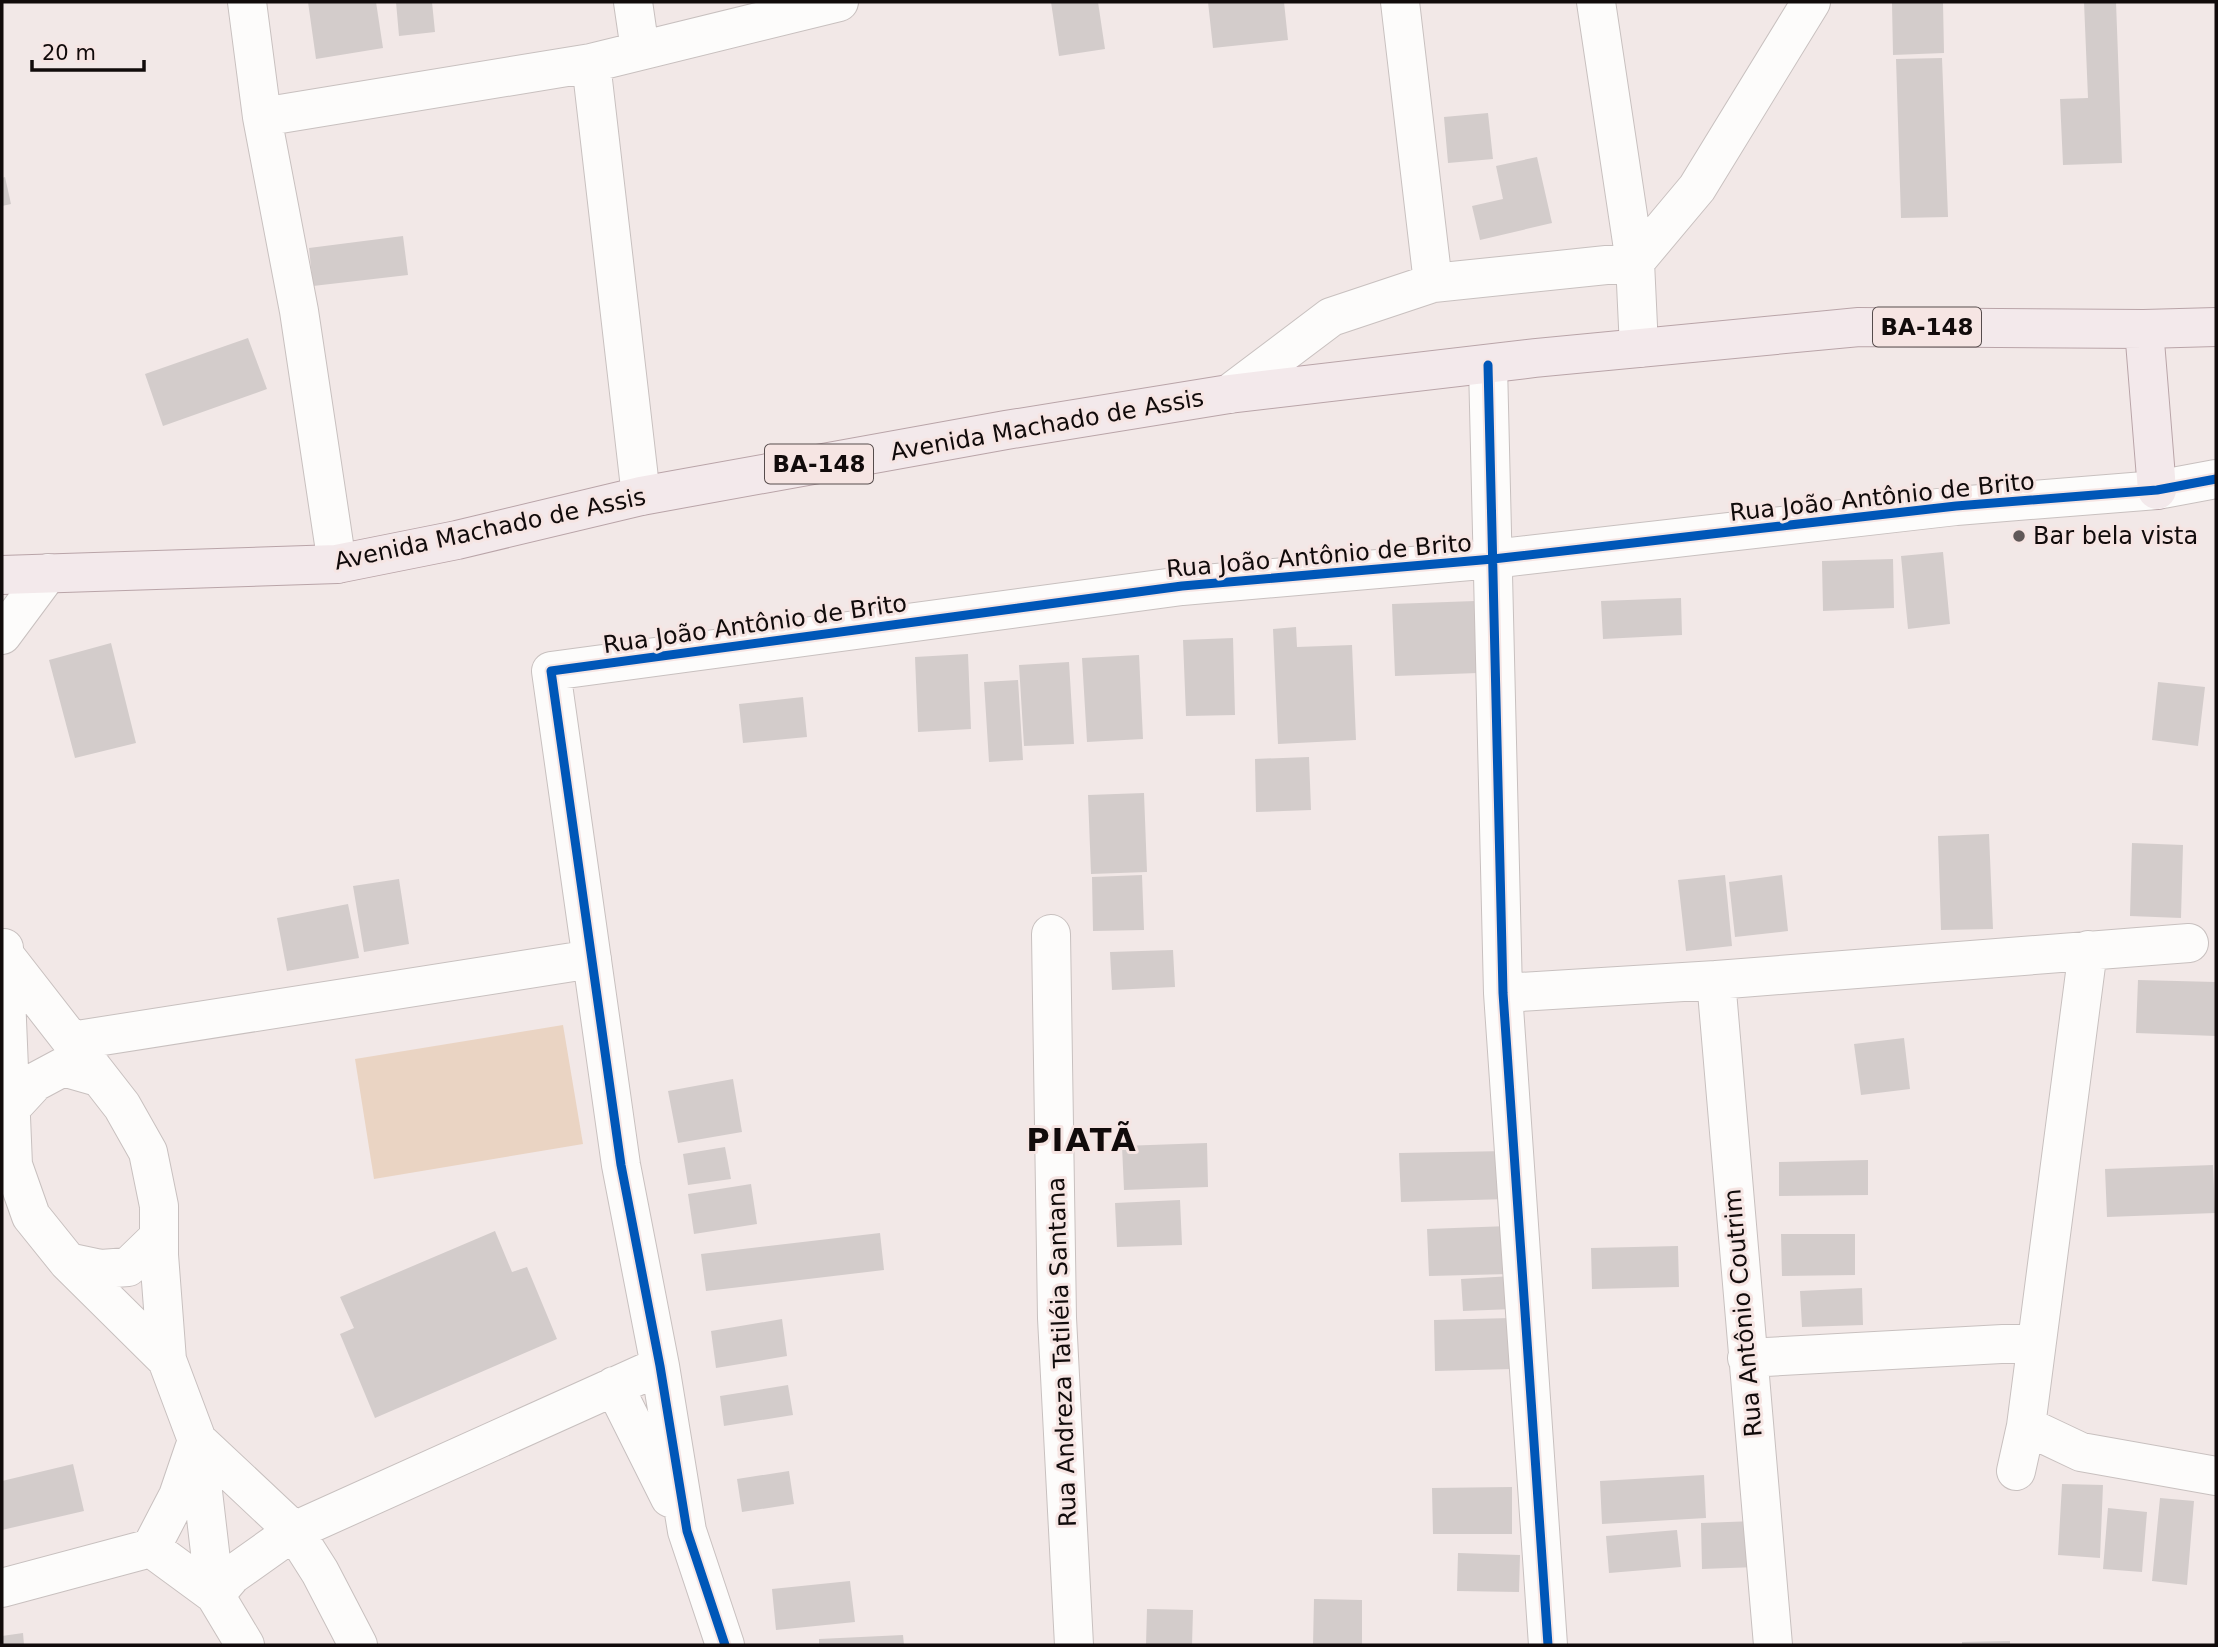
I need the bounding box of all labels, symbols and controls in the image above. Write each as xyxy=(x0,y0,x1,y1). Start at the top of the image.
scale bar xyxy=(32,28,144,72)
text: 20 m xyxy=(42,41,96,65)
road number: BA-148 xyxy=(1873,308,1981,346)
street label: Avenida Machado de Assis xyxy=(888,384,1206,466)
road number: BA-148 xyxy=(765,445,873,484)
street label: Rua João Antônio de Brito xyxy=(1728,467,2036,527)
street label: Avenida Machado de Assis xyxy=(332,482,648,576)
place label: Bar bela vista xyxy=(2033,522,2198,550)
marker: Bar bela vista xyxy=(2011,528,2027,544)
street label: Rua João Antônio de Brito xyxy=(1165,529,1473,583)
street label: Rua João Antônio de Brito xyxy=(601,589,909,659)
district label: PIATÃ xyxy=(1026,1121,1138,1159)
street label: Rua Andreza Tatiléia Santana xyxy=(1042,1177,1082,1527)
street label: Rua Antônio Coutrim xyxy=(1718,1188,1768,1438)

